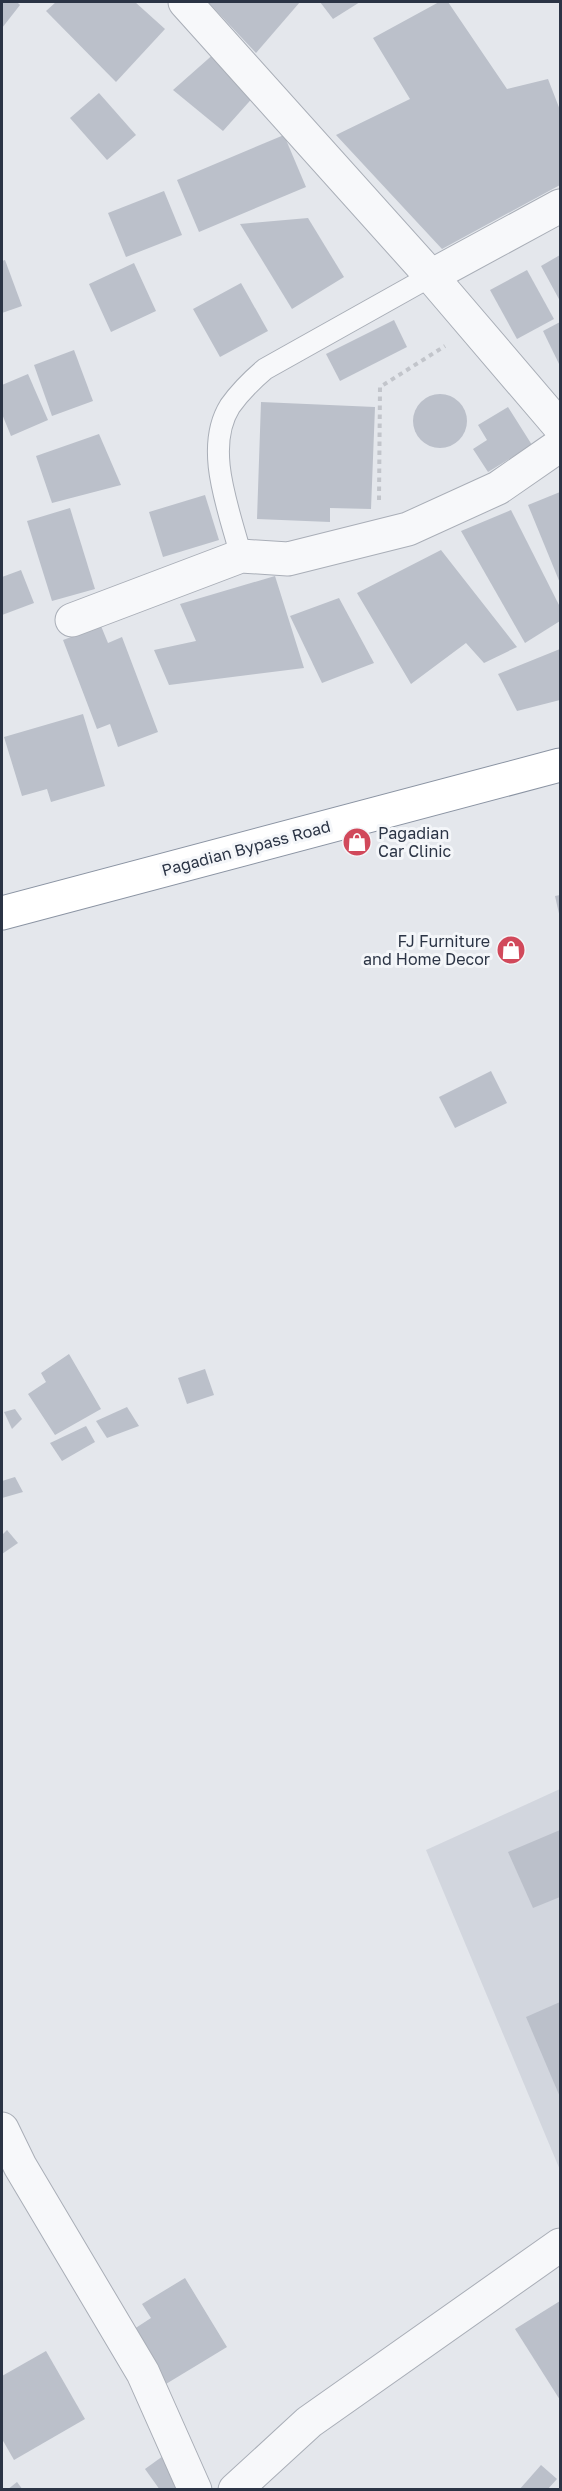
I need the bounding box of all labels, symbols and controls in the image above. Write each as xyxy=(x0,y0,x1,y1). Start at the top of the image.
street label: Pagadian Bypass Road xyxy=(159,816,333,880)
place label: Pagadian Car Clinic xyxy=(378,823,452,861)
shop icon: Pagadian Car Clinic xyxy=(341,826,373,858)
place label: FJ Furniture and Home Decor xyxy=(363,931,490,969)
shop icon: FJ Furniture and Home Decor xyxy=(495,934,527,966)

